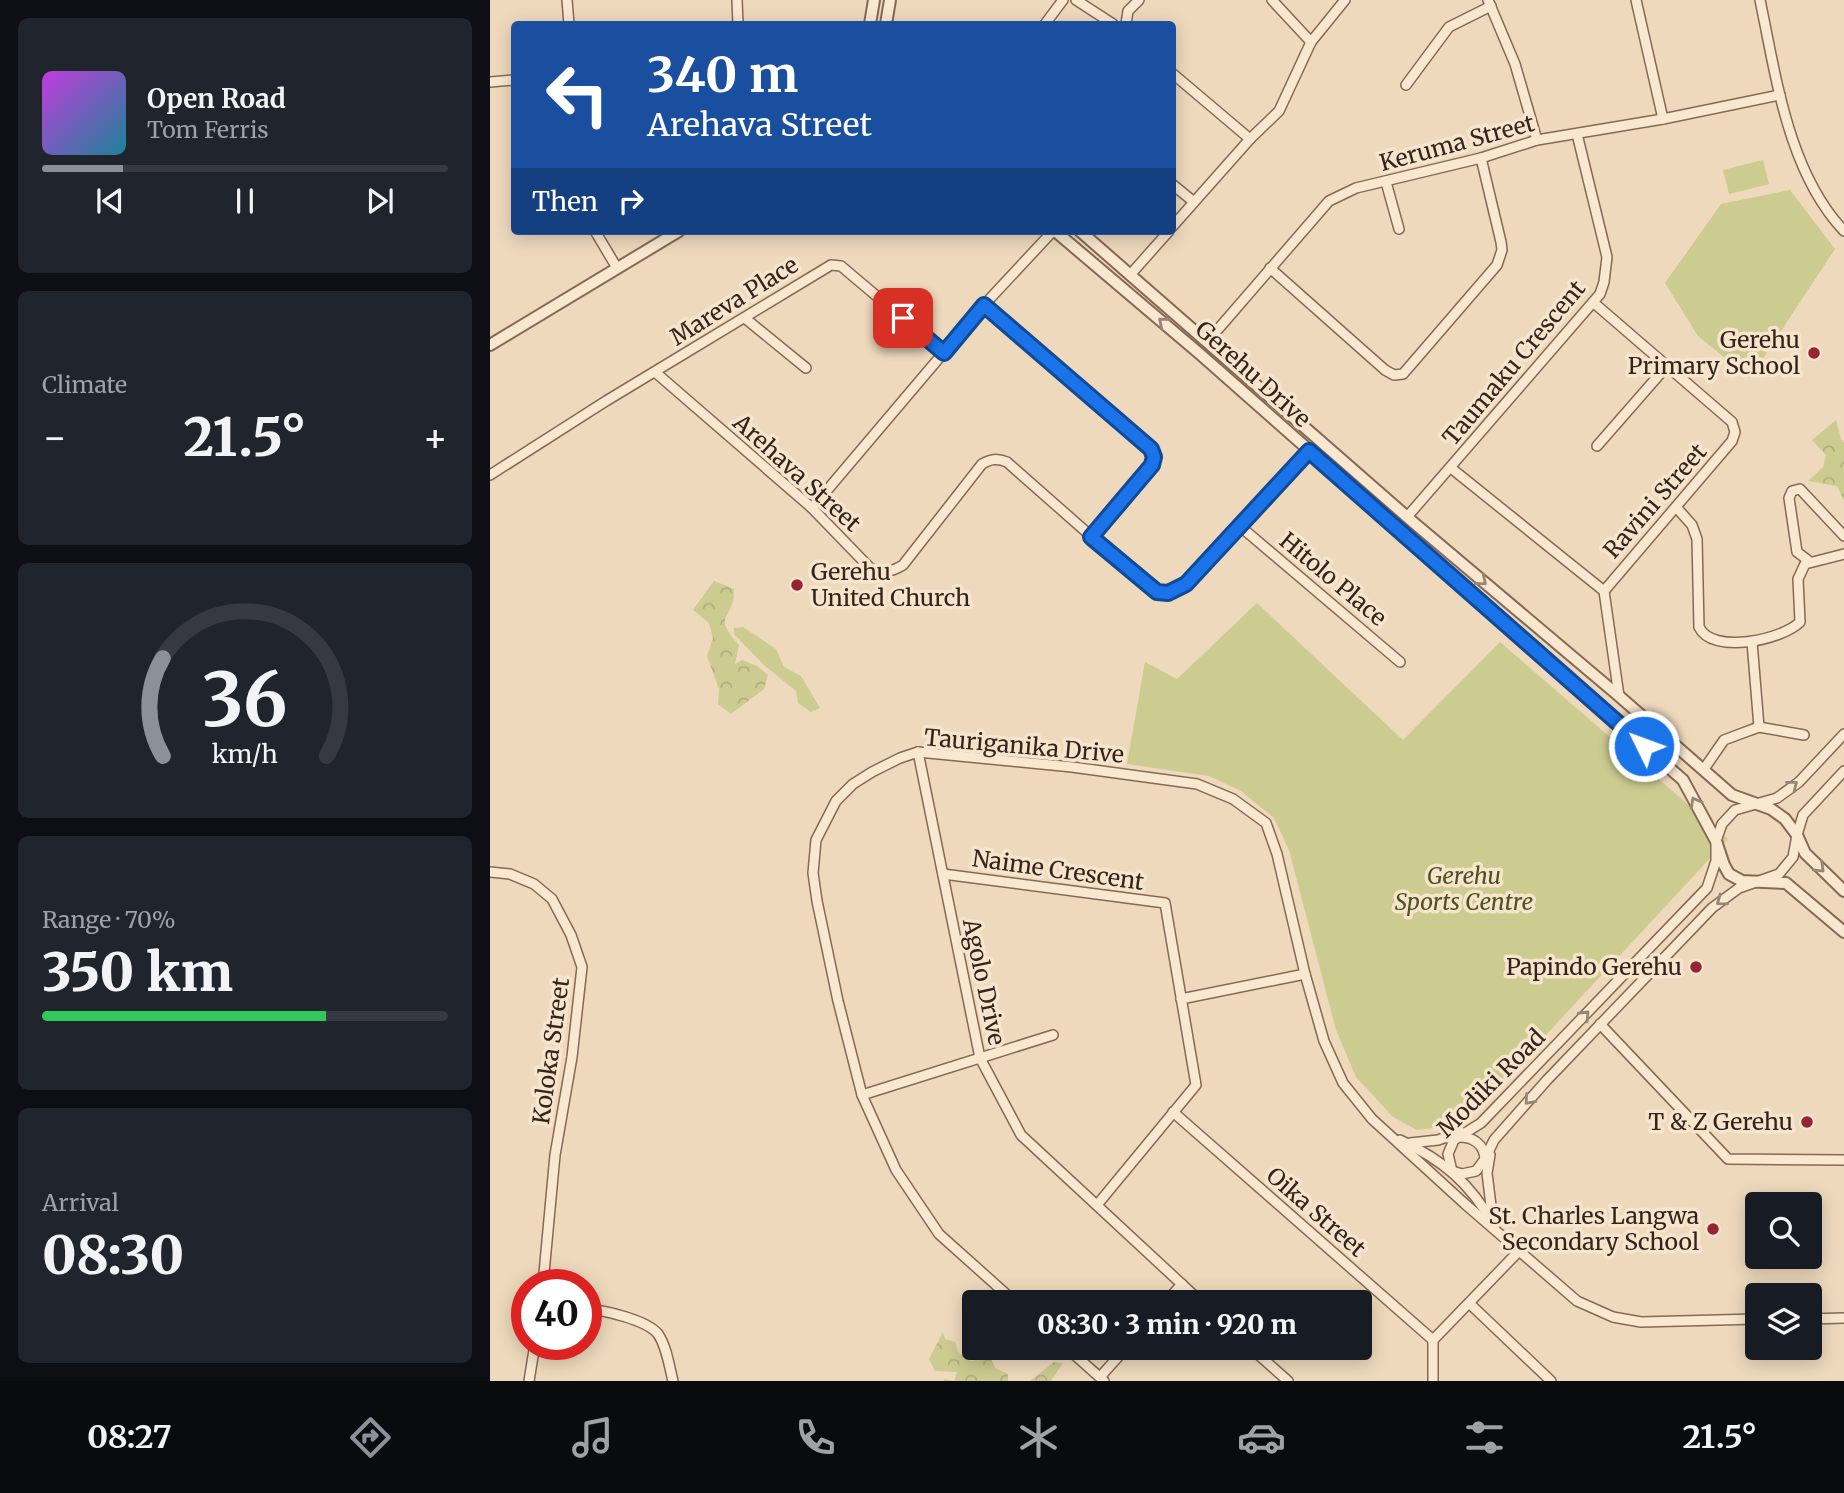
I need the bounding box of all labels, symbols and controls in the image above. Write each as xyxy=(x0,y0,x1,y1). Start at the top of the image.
text: 340 m xyxy=(647,44,798,105)
icon: left xyxy=(532,49,623,140)
text: Open Road xyxy=(147,82,286,115)
text: Arehava Street xyxy=(647,105,872,145)
street label: Keruma Street xyxy=(1376,108,1538,177)
text: Tom Ferris xyxy=(147,115,269,144)
icon: previous xyxy=(91,182,129,220)
icon: pause xyxy=(226,182,264,220)
icon: next xyxy=(361,182,399,220)
icon: right xyxy=(612,182,650,220)
text: Then xyxy=(532,185,598,218)
street label: Mareva Place xyxy=(664,250,803,351)
street label: Taumaku Crescent xyxy=(1436,274,1591,451)
pin xyxy=(873,288,933,348)
icon: arrive xyxy=(884,299,922,337)
street label: Gerehu Drive xyxy=(1190,314,1317,433)
one-way arrow xyxy=(1158,318,1171,330)
place label: Gerehu Primary School xyxy=(1628,325,1800,380)
marker: Gerehu Primary School xyxy=(1806,345,1822,361)
text: Climate xyxy=(42,370,127,399)
text: 21.5° xyxy=(184,405,306,470)
street label: Arehava Street xyxy=(727,407,867,537)
text: − xyxy=(42,414,67,461)
text: + xyxy=(423,414,448,461)
street label: Ravini Street xyxy=(1597,437,1712,564)
street label: Hitolo Place xyxy=(1274,526,1393,632)
place label: Gerehu United Church xyxy=(811,557,970,612)
one-way arrow xyxy=(1474,573,1487,585)
marker: Gerehu United Church xyxy=(789,577,805,593)
text: 36 xyxy=(202,655,288,747)
position arrow xyxy=(1607,709,1681,783)
street label: Tauriganika Drive xyxy=(923,722,1125,769)
text: km/h xyxy=(212,738,278,770)
one-way arrow xyxy=(1786,781,1798,794)
one-way arrow xyxy=(1689,796,1703,809)
street label: Naime Crescent xyxy=(970,843,1146,896)
one-way arrow xyxy=(1812,859,1825,872)
park label: Gerehu Sports Centre xyxy=(1395,861,1533,916)
one-way arrow xyxy=(1716,893,1729,905)
text: Range · 70% xyxy=(42,905,175,934)
street label: Agolo Drive xyxy=(957,915,1012,1048)
text: 350 km xyxy=(42,940,233,1005)
place label: Papindo Gerehu xyxy=(1506,952,1682,981)
marker: Papindo Gerehu xyxy=(1688,959,1704,975)
street label: Koloka Street xyxy=(526,976,575,1126)
one-way arrow xyxy=(1577,1010,1590,1023)
street label: Modiki Road xyxy=(1430,1022,1551,1143)
one-way arrow xyxy=(1525,1092,1537,1105)
place label: T & Z Gerehu xyxy=(1648,1107,1793,1136)
marker: T & Z Gerehu xyxy=(1799,1114,1815,1130)
street label: Oika Street xyxy=(1261,1161,1372,1263)
text: Arrival xyxy=(42,1188,119,1217)
map controls xyxy=(1745,1192,1822,1360)
button: search xyxy=(1745,1192,1822,1269)
place label: St. Charles Langwa Secondary School xyxy=(1488,1201,1699,1256)
marker: St. Charles Langwa Secondary School xyxy=(1705,1221,1721,1237)
text: 08:30 xyxy=(42,1223,184,1288)
speed limit sign: 40 xyxy=(511,1269,602,1360)
button: layers xyxy=(1745,1283,1822,1360)
text: 08:30 · 3 min · 920 m xyxy=(1037,1308,1297,1341)
icon: directions xyxy=(346,1413,395,1462)
icon: music xyxy=(568,1413,617,1462)
icon: phone xyxy=(791,1413,840,1462)
icon: climate xyxy=(1014,1413,1063,1462)
icon: car xyxy=(1237,1413,1286,1462)
icon: filters xyxy=(1460,1413,1509,1462)
text: 08:27 xyxy=(87,1417,172,1457)
text: 21.5° xyxy=(1682,1417,1757,1457)

